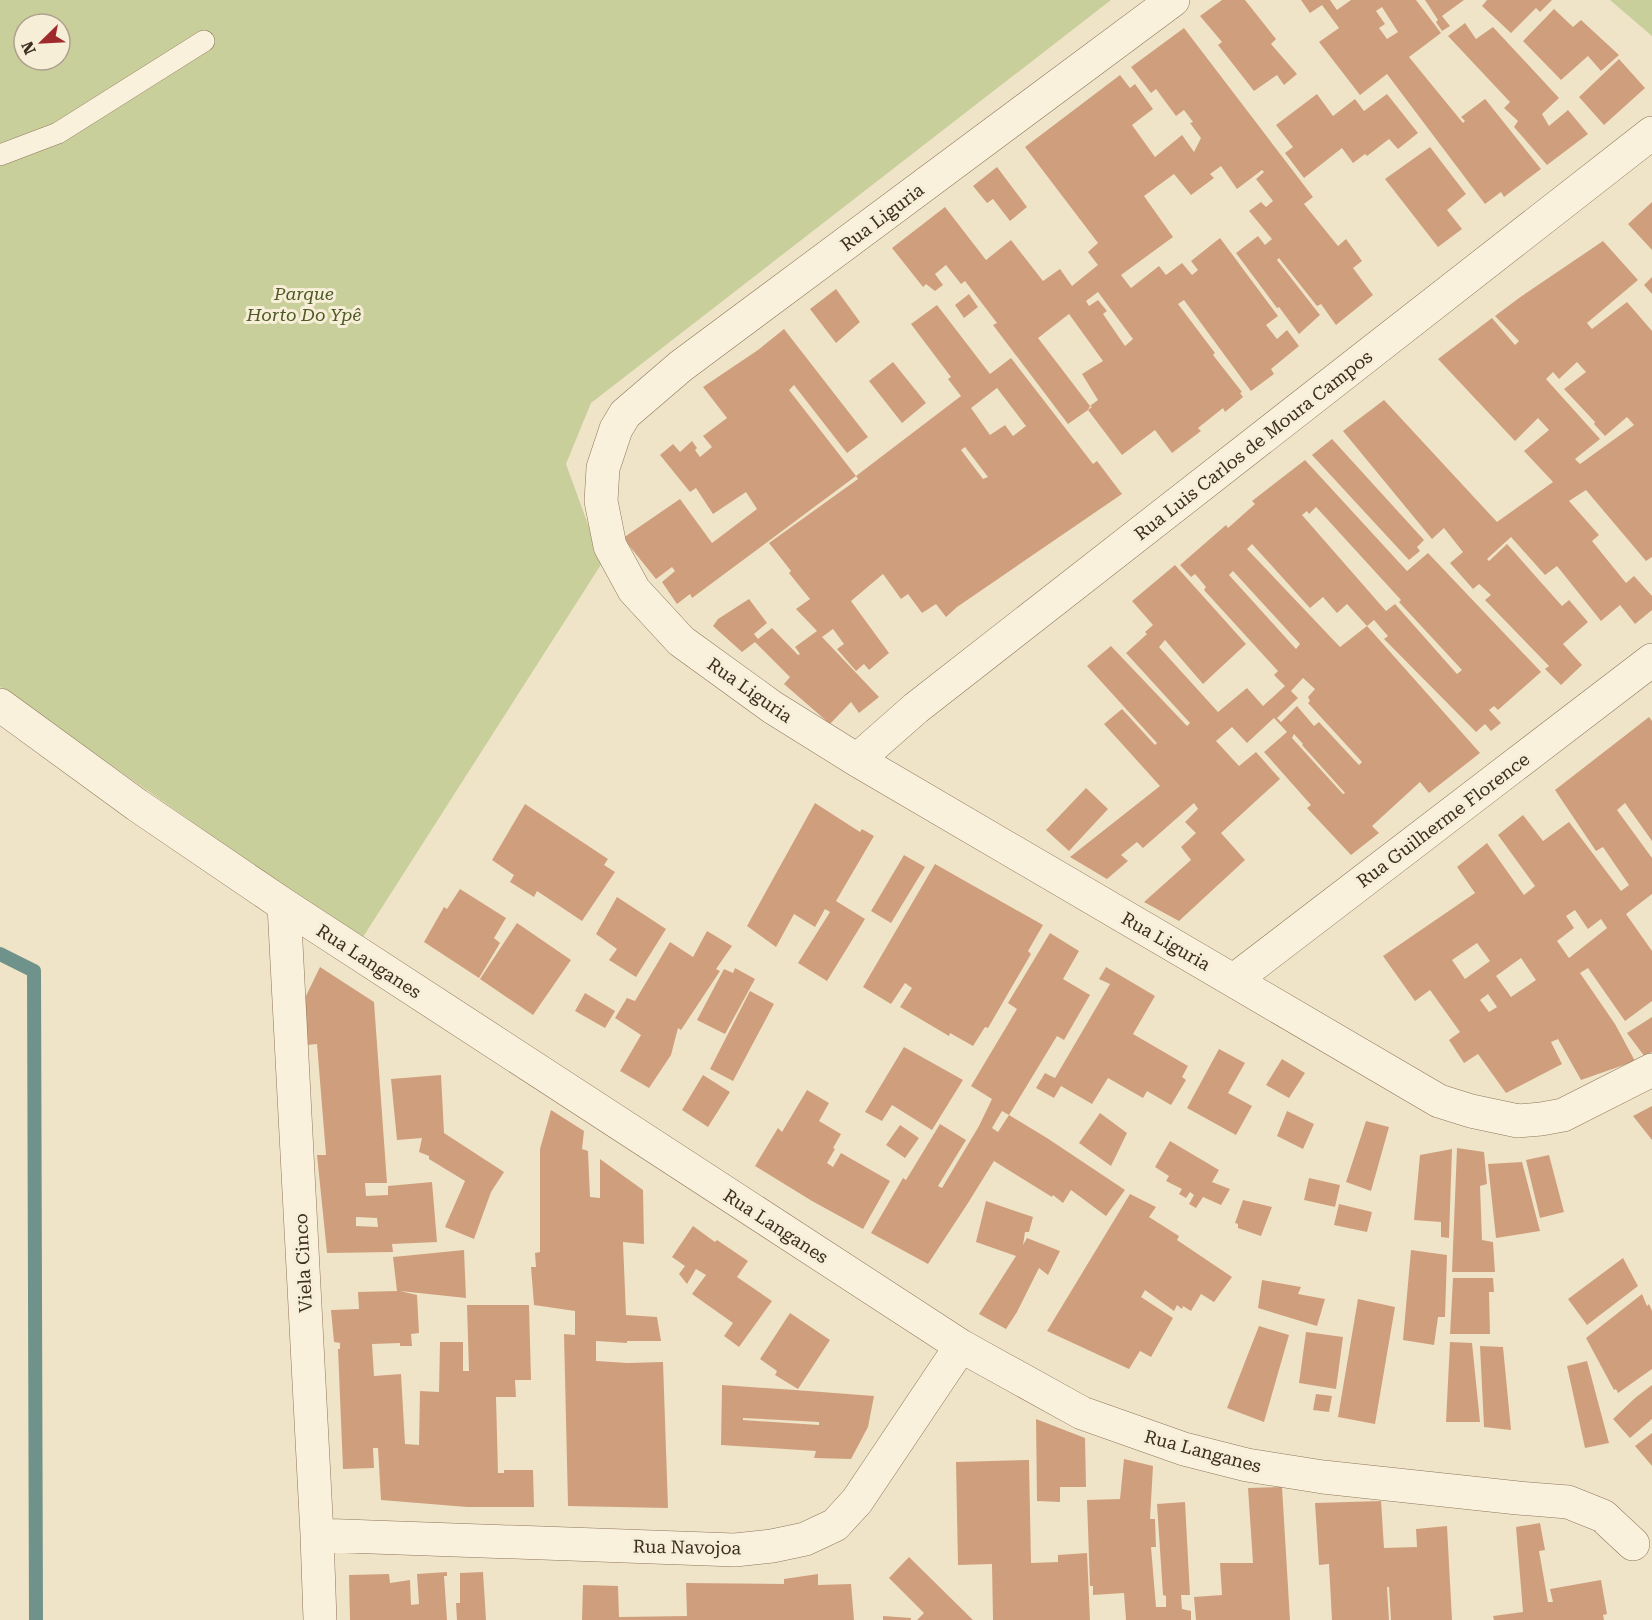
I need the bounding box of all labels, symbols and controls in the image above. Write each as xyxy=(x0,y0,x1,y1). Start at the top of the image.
north arrow xyxy=(12,12,72,72)
text: N xyxy=(18,38,40,57)
street label: Rua Liguria xyxy=(836,179,928,255)
park label: Parque Horto Do Ypê xyxy=(246,283,361,325)
street label: Rua Luis Carlos de Moura Campos xyxy=(1130,346,1376,544)
street label: Rua Liguria xyxy=(703,653,797,727)
street label: Rua Guilherme Florence xyxy=(1353,748,1533,892)
street label: Rua Liguria xyxy=(1118,907,1214,975)
street label: Rua Langanes xyxy=(313,919,425,1003)
street label: Rua Langanes xyxy=(720,1184,832,1268)
street label: Viela Cinco xyxy=(290,1213,316,1313)
street label: Rua Langanes xyxy=(1142,1425,1264,1477)
street label: Rua Navojoa xyxy=(633,1536,742,1558)

